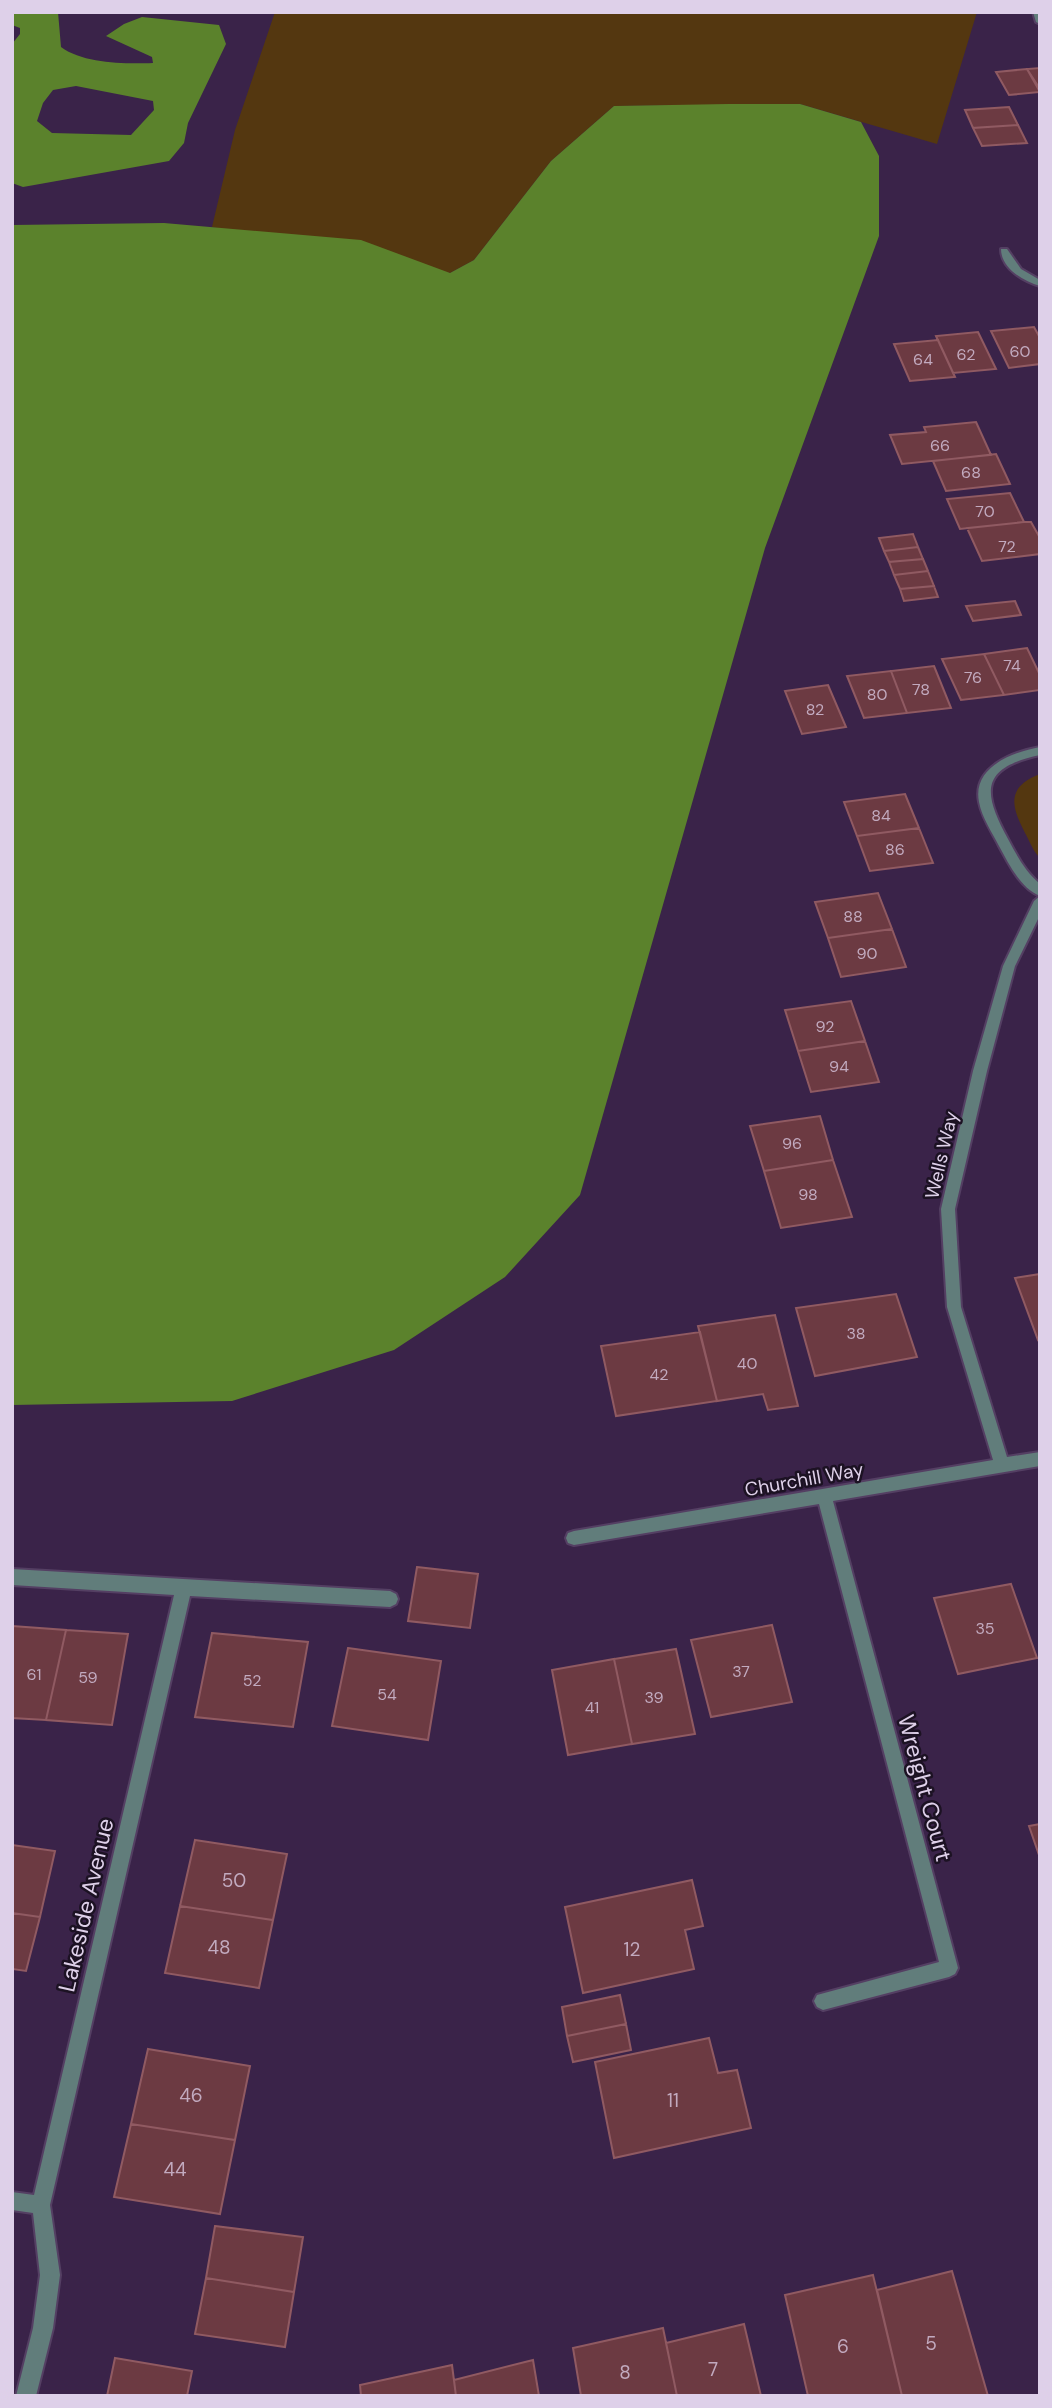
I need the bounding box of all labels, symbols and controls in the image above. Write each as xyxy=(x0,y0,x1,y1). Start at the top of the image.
house number: 60 xyxy=(1010,341,1031,362)
house number: 62 xyxy=(957,344,975,365)
house number: 64 xyxy=(913,349,933,370)
house number: 66 xyxy=(930,435,950,456)
house number: 68 xyxy=(961,462,981,483)
house number: 70 xyxy=(975,501,995,522)
house number: 72 xyxy=(998,536,1016,557)
house number: 74 xyxy=(1003,655,1021,676)
house number: 76 xyxy=(964,667,982,688)
house number: 78 xyxy=(912,679,930,700)
house number: 80 xyxy=(867,684,887,705)
house number: 82 xyxy=(806,699,824,720)
house number: 84 xyxy=(871,805,891,826)
house number: 86 xyxy=(885,839,905,860)
house number: 88 xyxy=(843,906,863,927)
house number: 90 xyxy=(857,943,878,964)
house number: 92 xyxy=(816,1016,835,1037)
house number: 94 xyxy=(829,1056,849,1077)
street label: Wells Way xyxy=(919,1108,964,1201)
house number: 96 xyxy=(782,1133,802,1154)
house number: 98 xyxy=(798,1184,818,1205)
house number: 38 xyxy=(846,1323,866,1344)
house number: 40 xyxy=(737,1353,757,1374)
house number: 42 xyxy=(650,1364,668,1385)
street label: Churchill Way xyxy=(743,1457,866,1502)
house number: 35 xyxy=(975,1618,995,1639)
house number: 37 xyxy=(732,1661,750,1682)
house number: 61 xyxy=(26,1664,42,1685)
house number: 59 xyxy=(78,1667,98,1688)
house number: 52 xyxy=(243,1670,261,1691)
house number: 54 xyxy=(377,1684,397,1705)
house number: 39 xyxy=(644,1687,664,1708)
house number: 41 xyxy=(585,1697,599,1718)
street label: Wreight Court xyxy=(891,1711,959,1865)
street label: Lakeside Avenue xyxy=(51,1815,121,1995)
house number: 50 xyxy=(222,1868,246,1893)
house number: 48 xyxy=(207,1935,231,1960)
house number: 12 xyxy=(624,1937,640,1962)
house number: 46 xyxy=(179,2083,203,2108)
house number: 11 xyxy=(667,2088,679,2113)
house number: 44 xyxy=(163,2157,187,2182)
house number: 5 xyxy=(925,2331,937,2356)
house number: 6 xyxy=(837,2334,849,2359)
house number: 7 xyxy=(708,2357,718,2382)
house number: 8 xyxy=(619,2360,631,2385)

